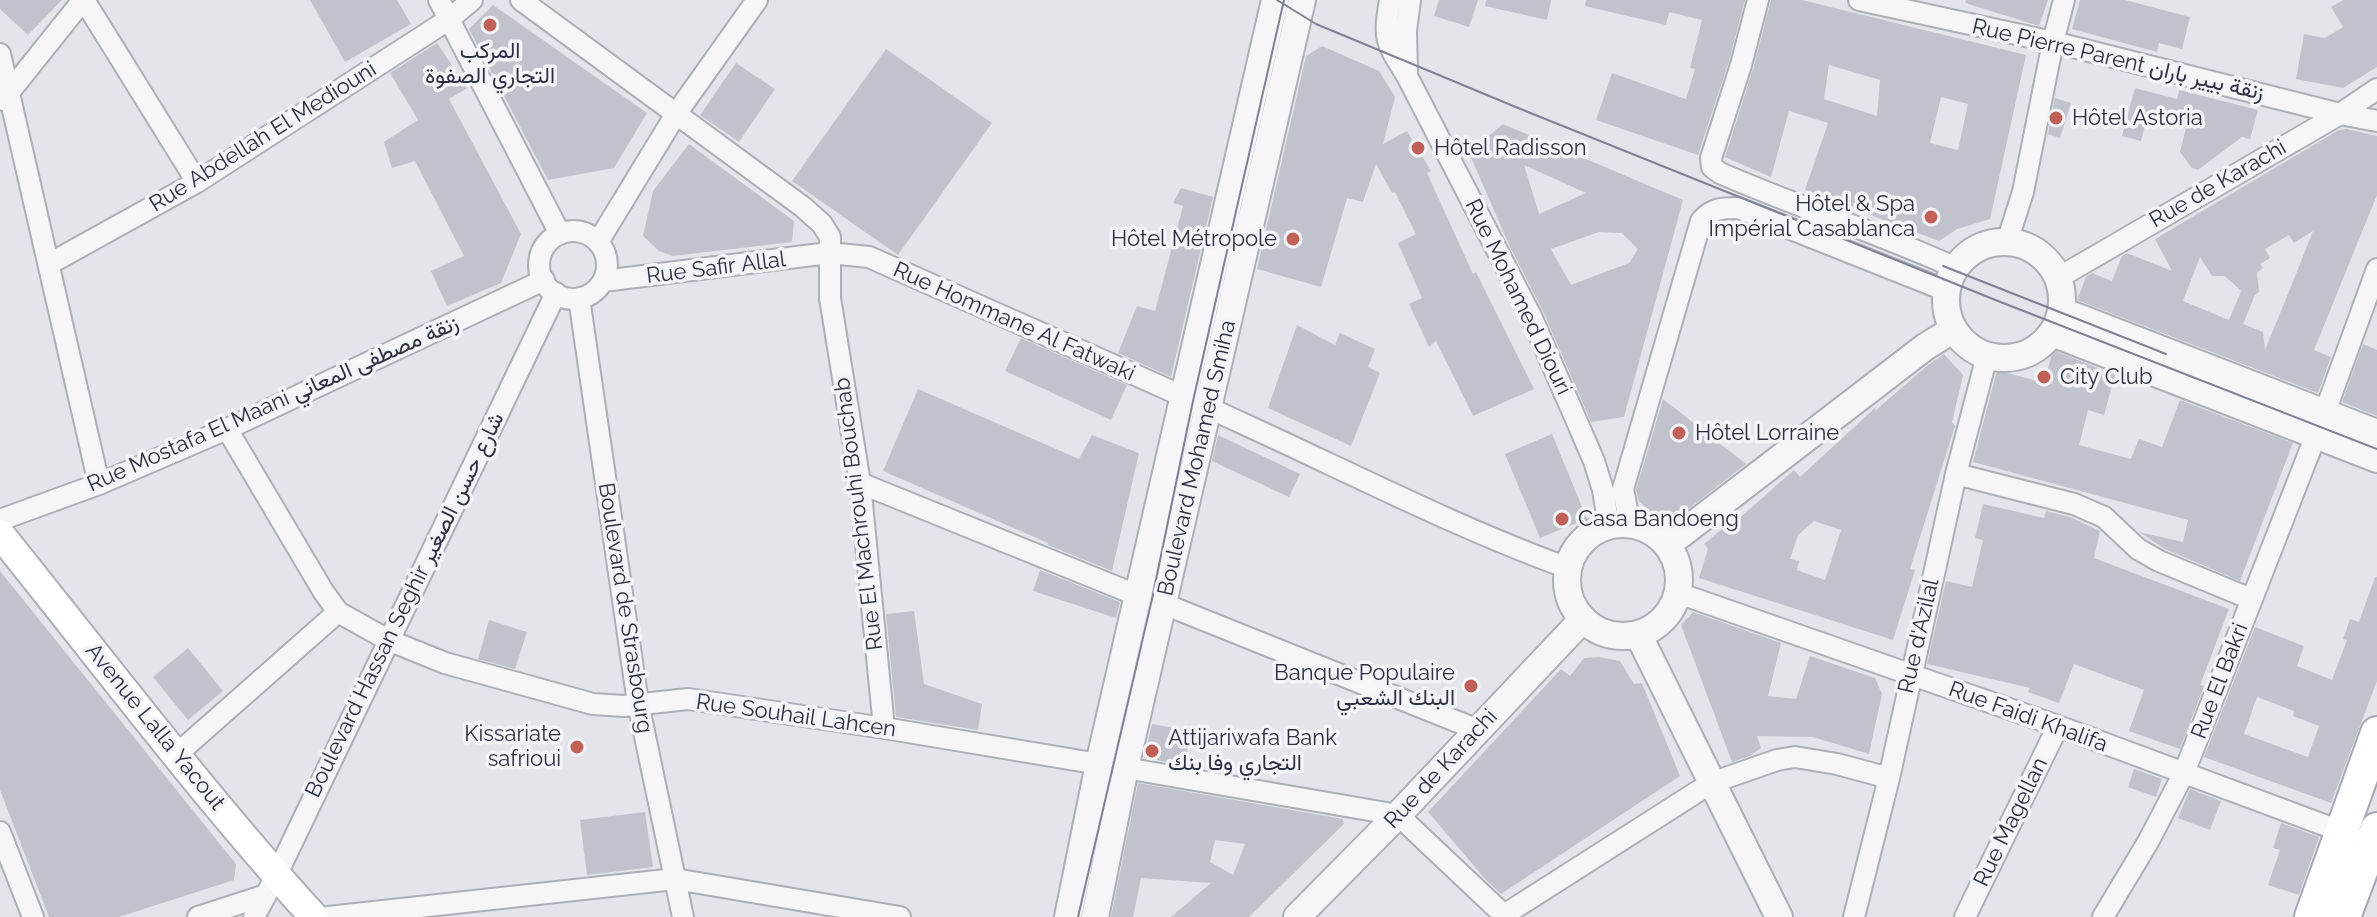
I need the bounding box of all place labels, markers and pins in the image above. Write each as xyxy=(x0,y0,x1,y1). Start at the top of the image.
marker: المركب التجاري الصفوة xyxy=(481,16,499,34)
place label: المركب التجاري الصفوة xyxy=(425,38,555,90)
place label: Hôtel Astoria xyxy=(2072,105,2203,131)
marker: Hôtel Astoria xyxy=(2047,109,2065,127)
place label: Hôtel Radisson xyxy=(1434,135,1586,161)
marker: Hôtel Radisson xyxy=(1409,139,1427,157)
place label: Hôtel & Spa Impérial Casablanca xyxy=(1709,191,1915,242)
marker: Hôtel & Spa Impérial Casablanca xyxy=(1922,208,1940,226)
place label: Hôtel Métropole xyxy=(1111,226,1277,252)
marker: Hôtel Métropole xyxy=(1284,230,1302,248)
place label: City Club xyxy=(2060,364,2153,390)
marker: City Club xyxy=(2035,368,2053,386)
place label: Hôtel Lorraine xyxy=(1695,420,1839,446)
marker: Hôtel Lorraine xyxy=(1670,424,1688,442)
place label: Casa Bandoeng xyxy=(1578,506,1739,532)
marker: Casa Bandoeng xyxy=(1553,510,1571,528)
place label: Banque Populaire البنك الشعبي xyxy=(1274,660,1455,712)
marker: Banque Populaire البنك الشعبي xyxy=(1462,677,1480,695)
place label: Kissariate safrioui xyxy=(464,721,561,772)
place label: Attijariwafa Bank التجاري وفا بنك xyxy=(1168,725,1337,776)
marker: Kissariate safrioui xyxy=(568,738,586,756)
marker: Attijariwafa Bank التجاري وفا بنك xyxy=(1143,742,1161,760)

